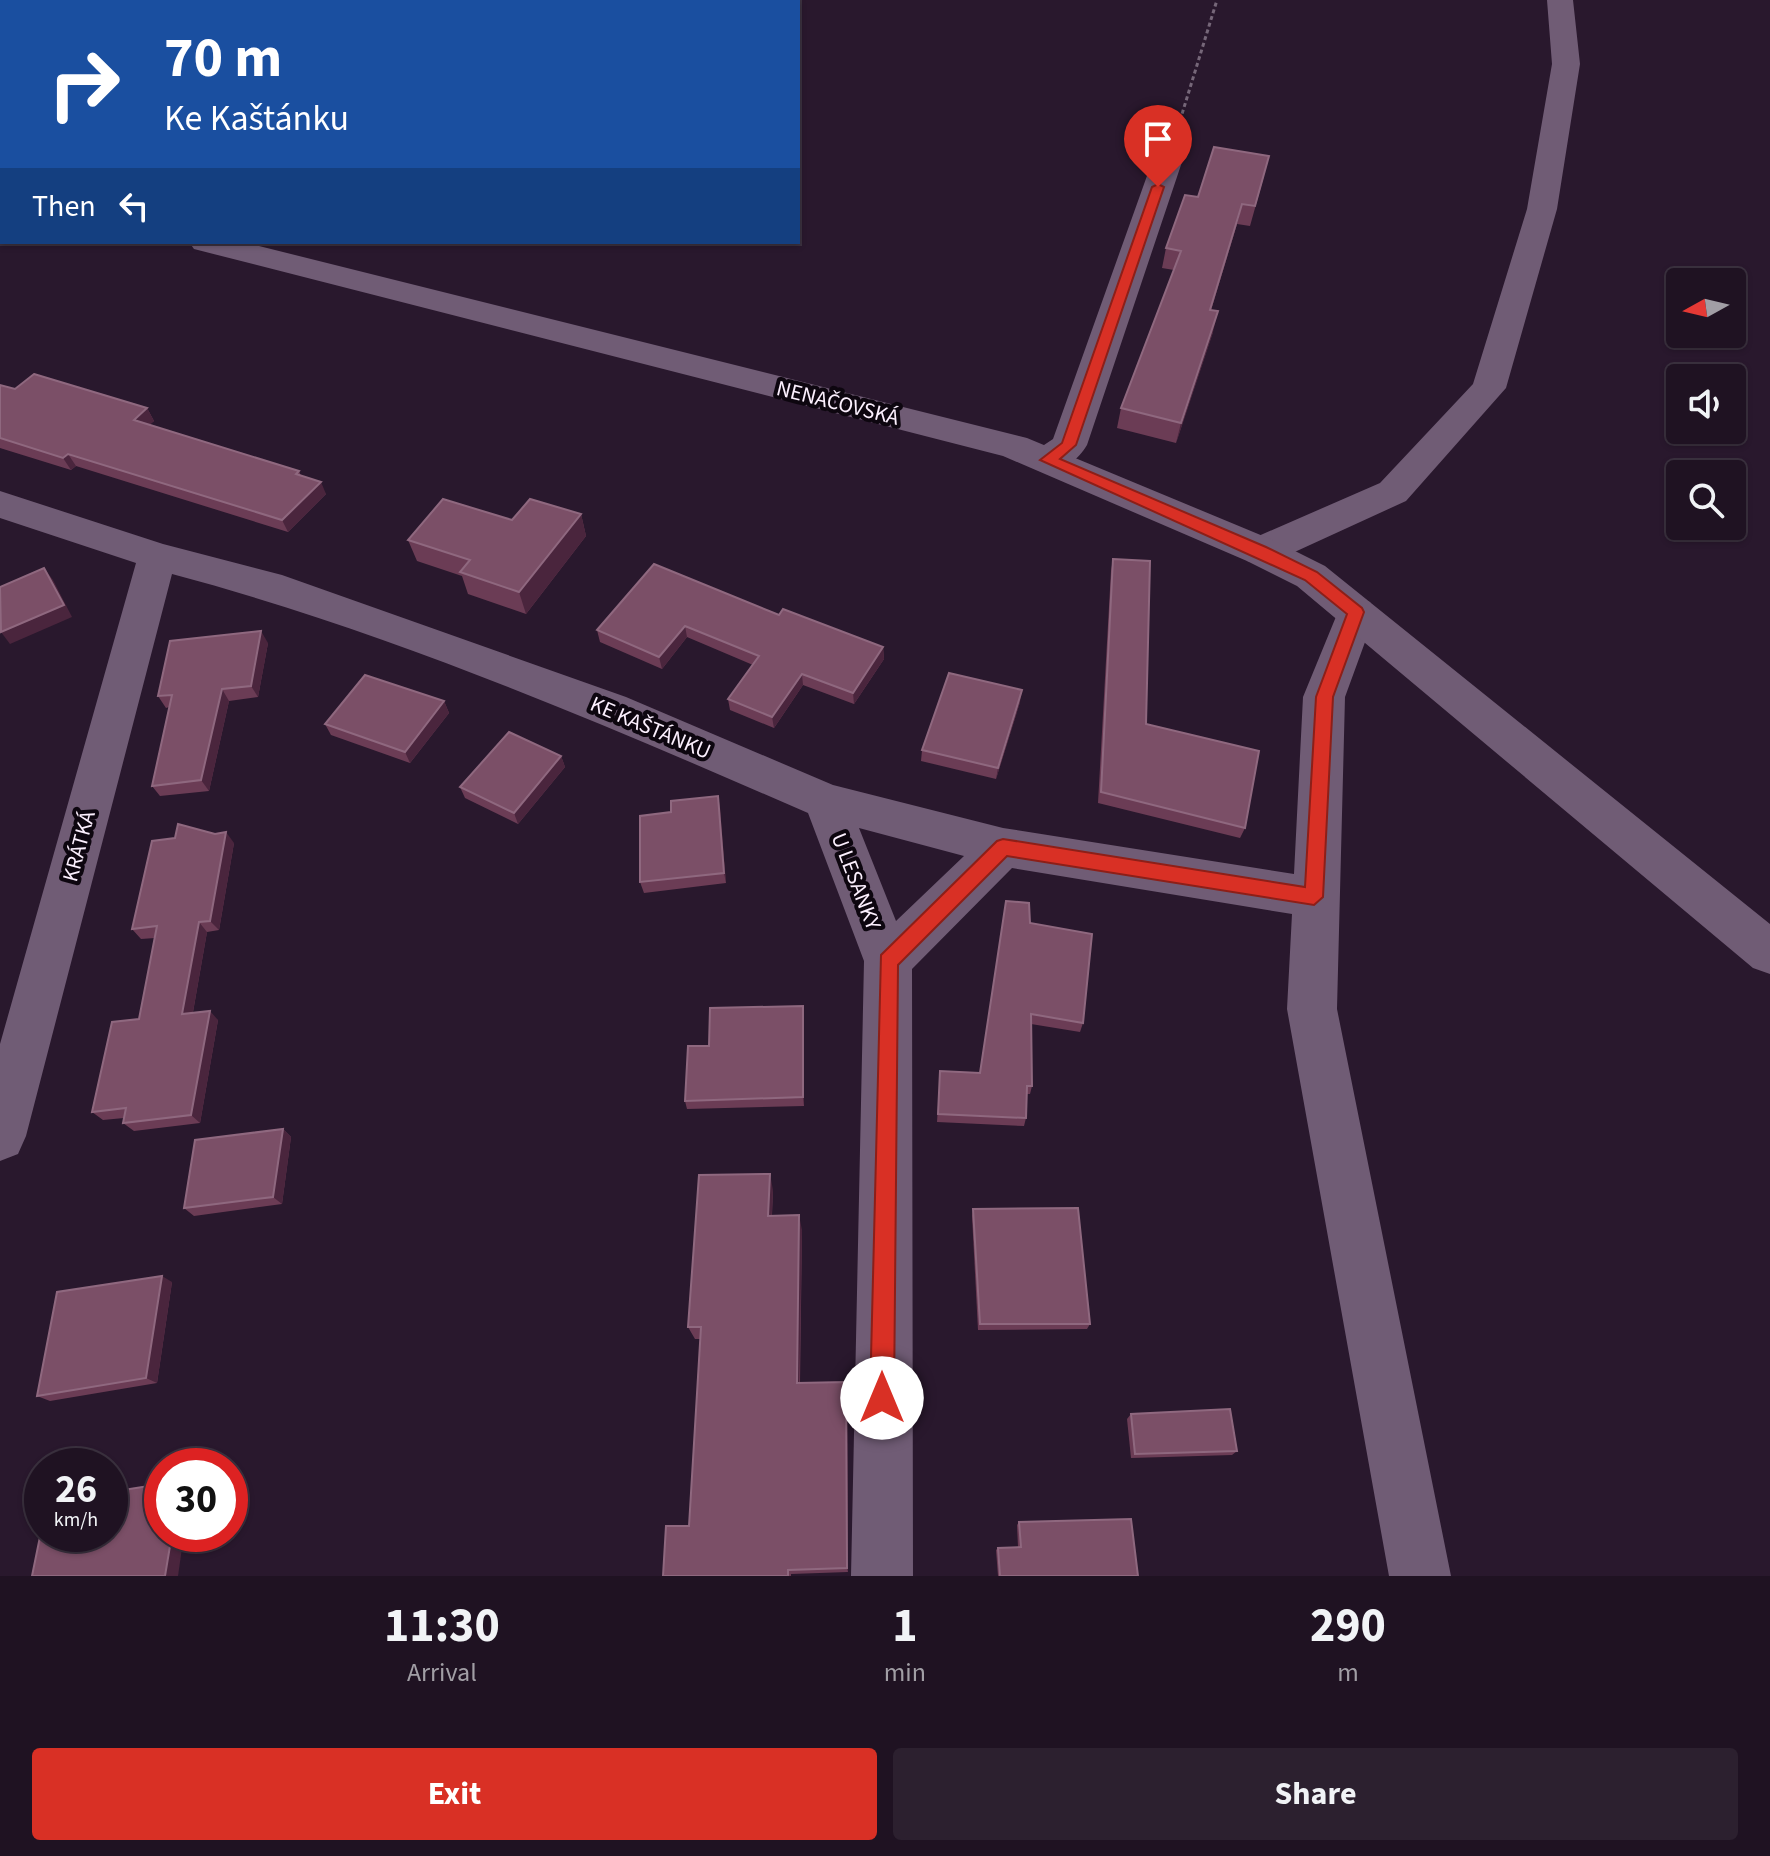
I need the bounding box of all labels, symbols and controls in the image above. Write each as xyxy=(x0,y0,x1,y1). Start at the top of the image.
text: 70 m xyxy=(164,19,282,98)
icon: right xyxy=(32,32,136,136)
text: Ke Kaštánku xyxy=(164,93,349,144)
pin xyxy=(1124,105,1192,187)
icon: arrive xyxy=(1136,117,1180,161)
icon: left xyxy=(112,184,156,228)
text: Then xyxy=(32,185,96,228)
north arrow xyxy=(1666,268,1746,348)
map controls xyxy=(1666,268,1746,540)
button: sound xyxy=(1666,364,1746,444)
street label: NENAČOVSKÁ xyxy=(773,372,903,434)
button: search xyxy=(1666,460,1746,540)
street label: KE KAŠTÁNKU xyxy=(585,688,716,768)
street label: KRÁTKÁ xyxy=(54,807,104,885)
street label: U LESANKY xyxy=(823,828,889,935)
position arrow xyxy=(840,1356,924,1440)
speed limit sign: 30 xyxy=(144,1448,248,1552)
text: 26 xyxy=(55,1461,97,1518)
text: km/h xyxy=(54,1506,98,1534)
text: 11:30 xyxy=(384,1592,500,1660)
text: 1 xyxy=(892,1592,918,1660)
text: 290 xyxy=(1310,1592,1386,1660)
text: Arrival xyxy=(407,1654,477,1691)
text: min xyxy=(884,1654,926,1691)
text: m xyxy=(1337,1654,1359,1691)
button: Exit xyxy=(32,1748,877,1840)
button: Share xyxy=(893,1748,1738,1840)

